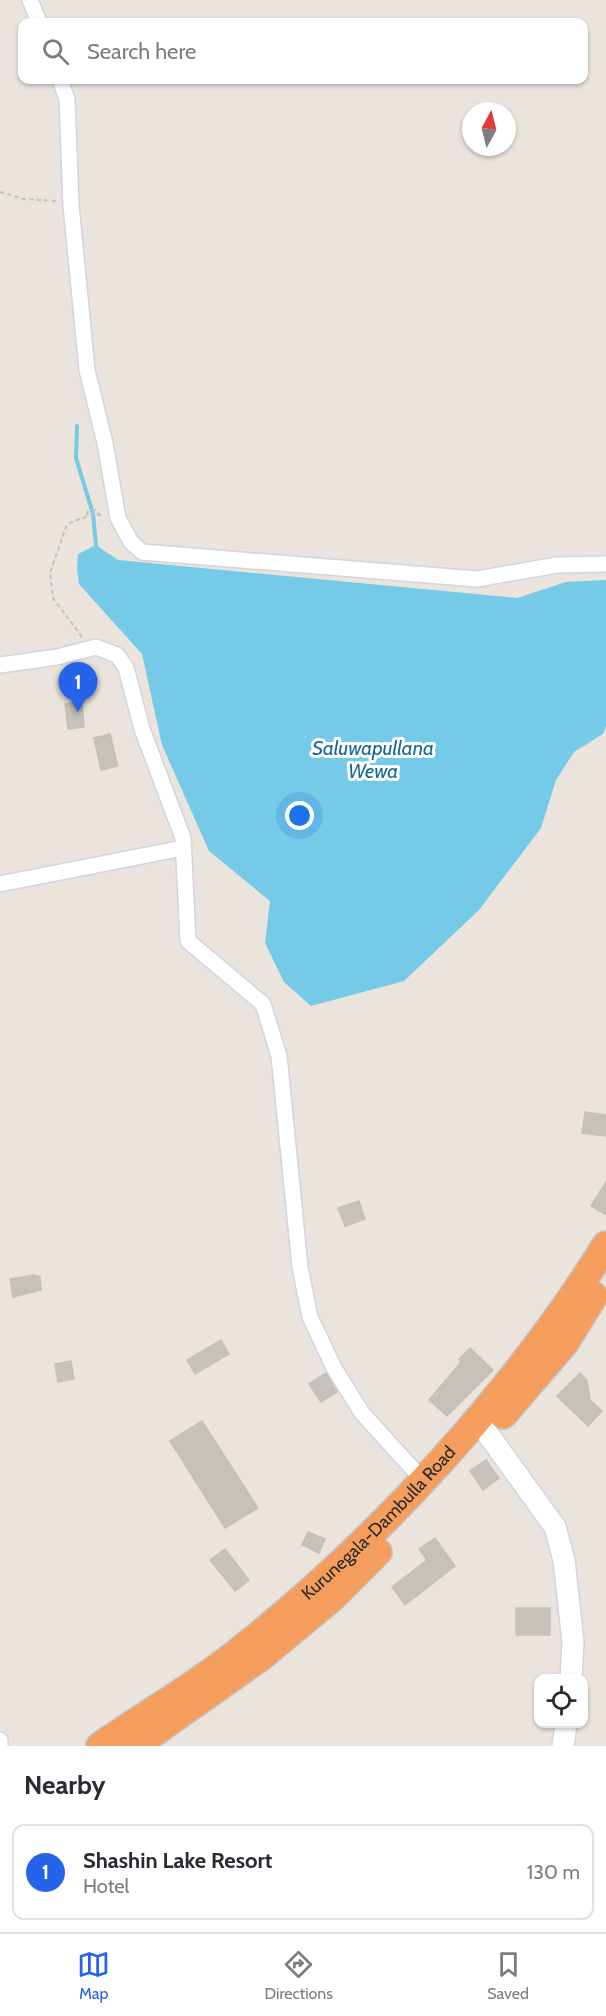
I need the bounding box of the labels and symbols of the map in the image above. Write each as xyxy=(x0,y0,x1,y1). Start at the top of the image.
north arrow xyxy=(462,102,516,156)
pin: 1 xyxy=(58,662,98,712)
water label: Saluwapullana Wewa xyxy=(312,736,434,783)
your location xyxy=(285,801,314,830)
street label: Kurunegala-Dambulla Road xyxy=(297,1442,460,1605)

